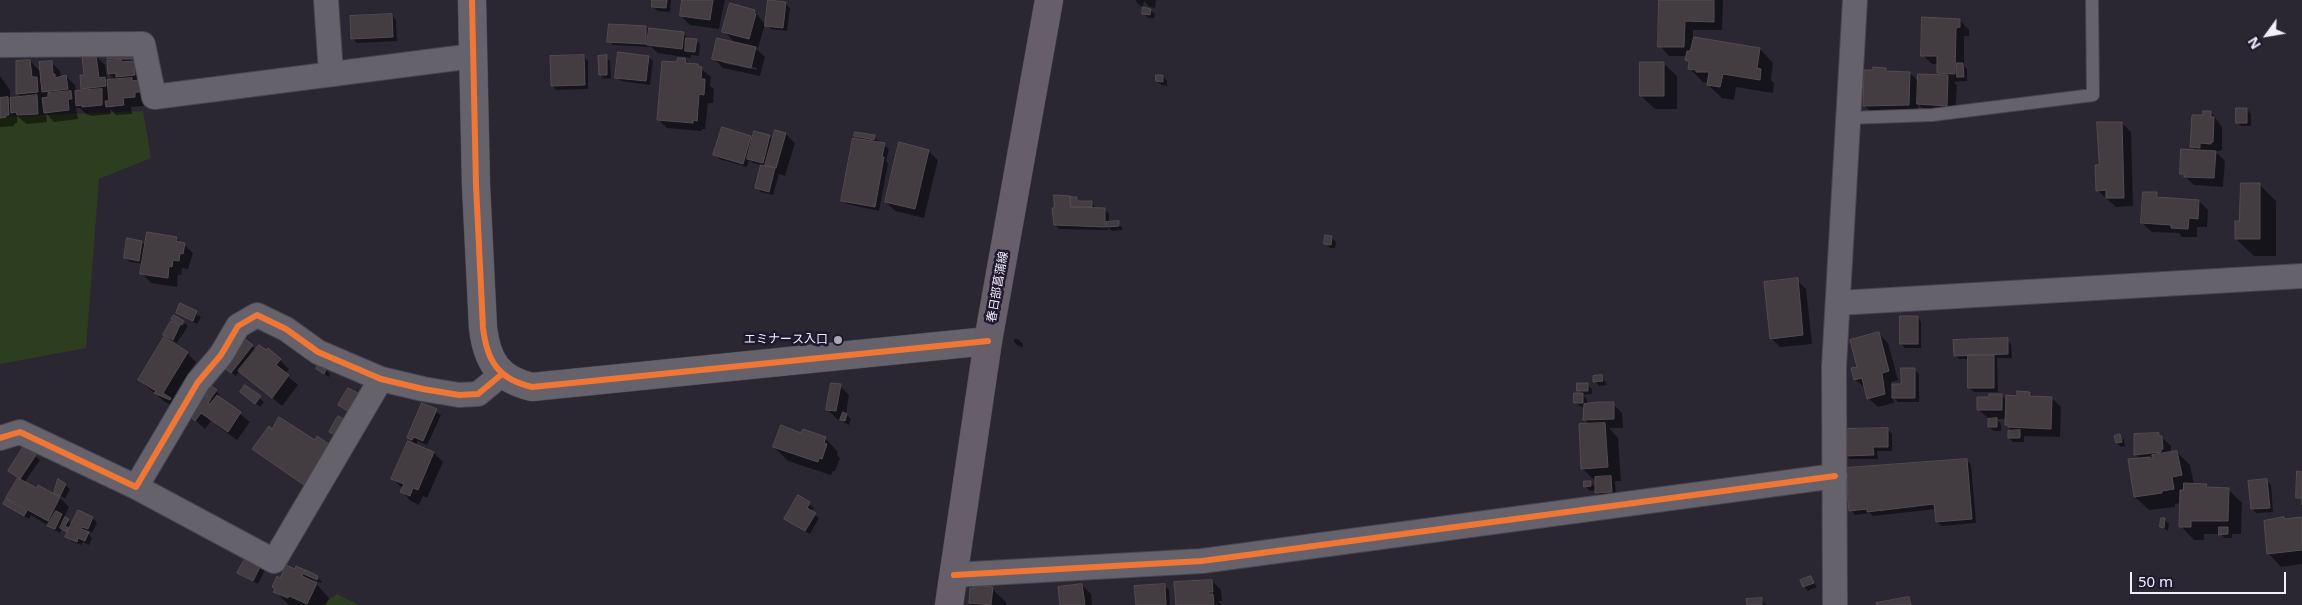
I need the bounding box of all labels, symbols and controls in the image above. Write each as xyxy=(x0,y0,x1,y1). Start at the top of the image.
north arrow xyxy=(2242,10,2292,60)
text: N xyxy=(2243,33,2265,53)
street label: 春日部菖蒲線 xyxy=(985,250,1011,324)
place label: エミナース入口 xyxy=(744,333,828,347)
marker: エミナース入口 xyxy=(832,334,844,346)
scale bar xyxy=(2132,562,2288,594)
text: 50 m xyxy=(2138,571,2173,591)

